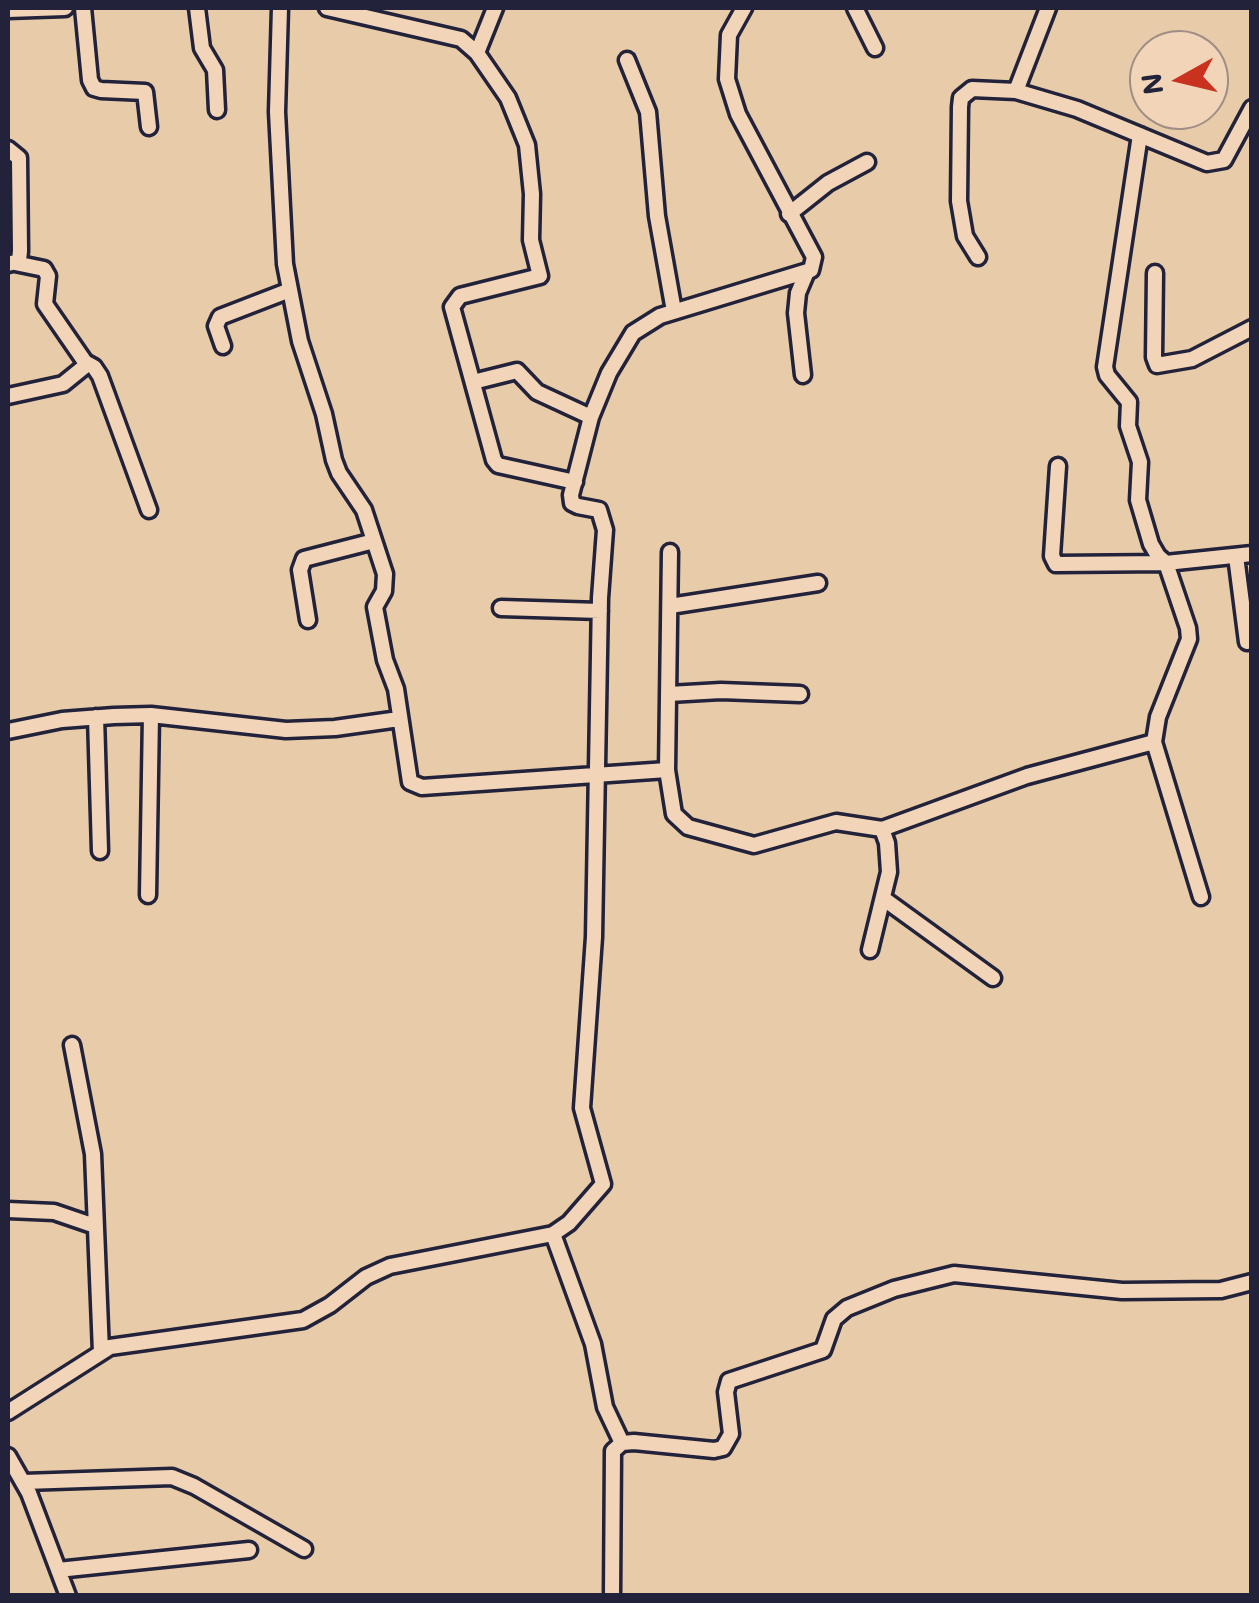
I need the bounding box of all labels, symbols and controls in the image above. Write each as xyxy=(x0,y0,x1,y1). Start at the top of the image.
north arrow xyxy=(1129,30,1229,130)
text: N xyxy=(1132,71,1171,97)

